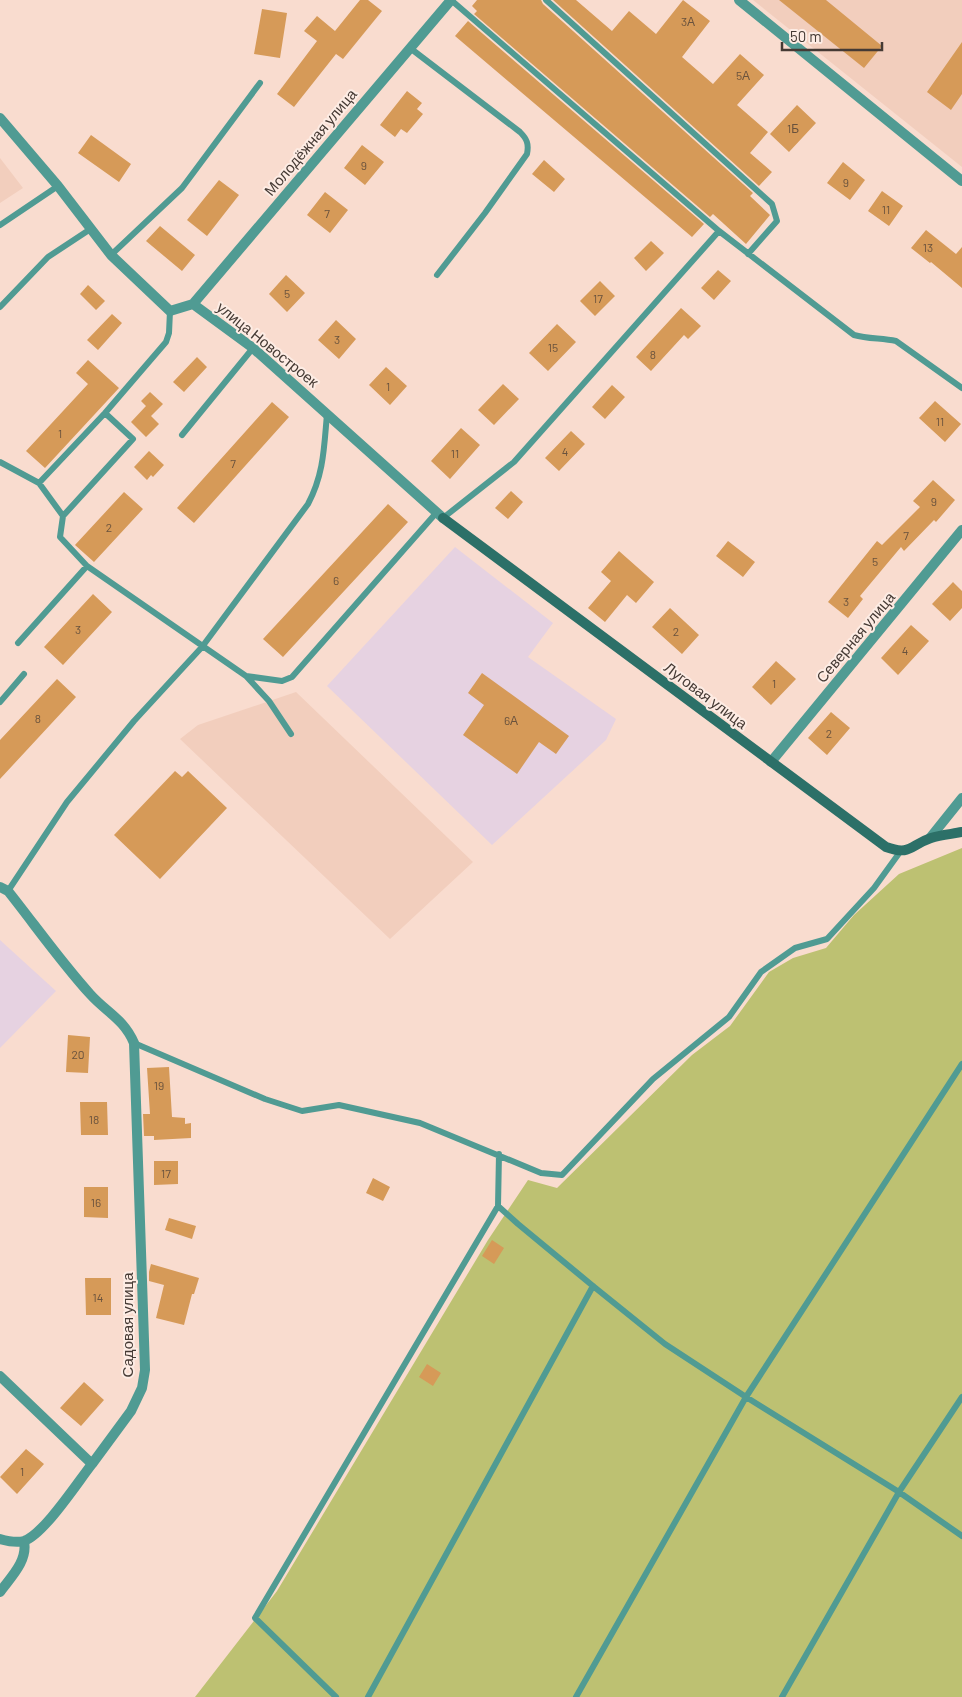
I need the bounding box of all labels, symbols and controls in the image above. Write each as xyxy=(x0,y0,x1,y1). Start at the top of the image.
house number: 3А xyxy=(681,14,695,28)
scale bar xyxy=(782,20,882,52)
text: 50 m xyxy=(790,27,822,45)
house number: 5А xyxy=(736,68,750,82)
street label: Молодёжная улица xyxy=(260,84,360,199)
house number: 1Б xyxy=(787,121,799,135)
house number: 9 xyxy=(361,158,367,172)
house number: 9 xyxy=(843,175,849,189)
house number: 11 xyxy=(882,202,890,216)
house number: 7 xyxy=(324,206,330,220)
house number: 13 xyxy=(923,240,933,254)
house number: 5 xyxy=(284,286,290,300)
house number: 17 xyxy=(593,291,603,305)
street label: улица Новостроек xyxy=(214,298,323,391)
house number: 3 xyxy=(334,332,340,346)
house number: 15 xyxy=(548,340,558,354)
house number: 8 xyxy=(650,347,656,361)
house number: 1 xyxy=(386,379,390,393)
house number: 11 xyxy=(936,414,944,428)
house number: 1 xyxy=(58,426,62,440)
house number: 4 xyxy=(562,444,568,458)
house number: 11 xyxy=(451,446,459,460)
house number: 7 xyxy=(230,456,236,470)
house number: 9 xyxy=(931,494,937,508)
house number: 2 xyxy=(106,520,112,534)
house number: 7 xyxy=(903,528,909,542)
house number: 5 xyxy=(872,554,878,568)
house number: 6 xyxy=(333,573,339,587)
street label: Северная улица xyxy=(812,588,899,686)
house number: 3 xyxy=(843,594,849,608)
house number: 3 xyxy=(75,622,81,636)
house number: 2 xyxy=(673,624,679,638)
house number: 4 xyxy=(902,643,908,657)
street label: Луговая улица xyxy=(661,658,752,733)
house number: 1 xyxy=(772,676,776,690)
house number: 8 xyxy=(35,711,41,725)
house number: 6А xyxy=(504,713,518,727)
house number: 2 xyxy=(826,726,832,740)
house number: 20 xyxy=(71,1047,85,1061)
house number: 19 xyxy=(154,1078,164,1092)
house number: 18 xyxy=(89,1112,99,1126)
house number: 17 xyxy=(161,1166,171,1180)
house number: 16 xyxy=(91,1195,101,1209)
street label: Садовая улица xyxy=(118,1272,136,1377)
house number: 14 xyxy=(93,1290,103,1304)
house number: 1 xyxy=(20,1464,24,1478)

